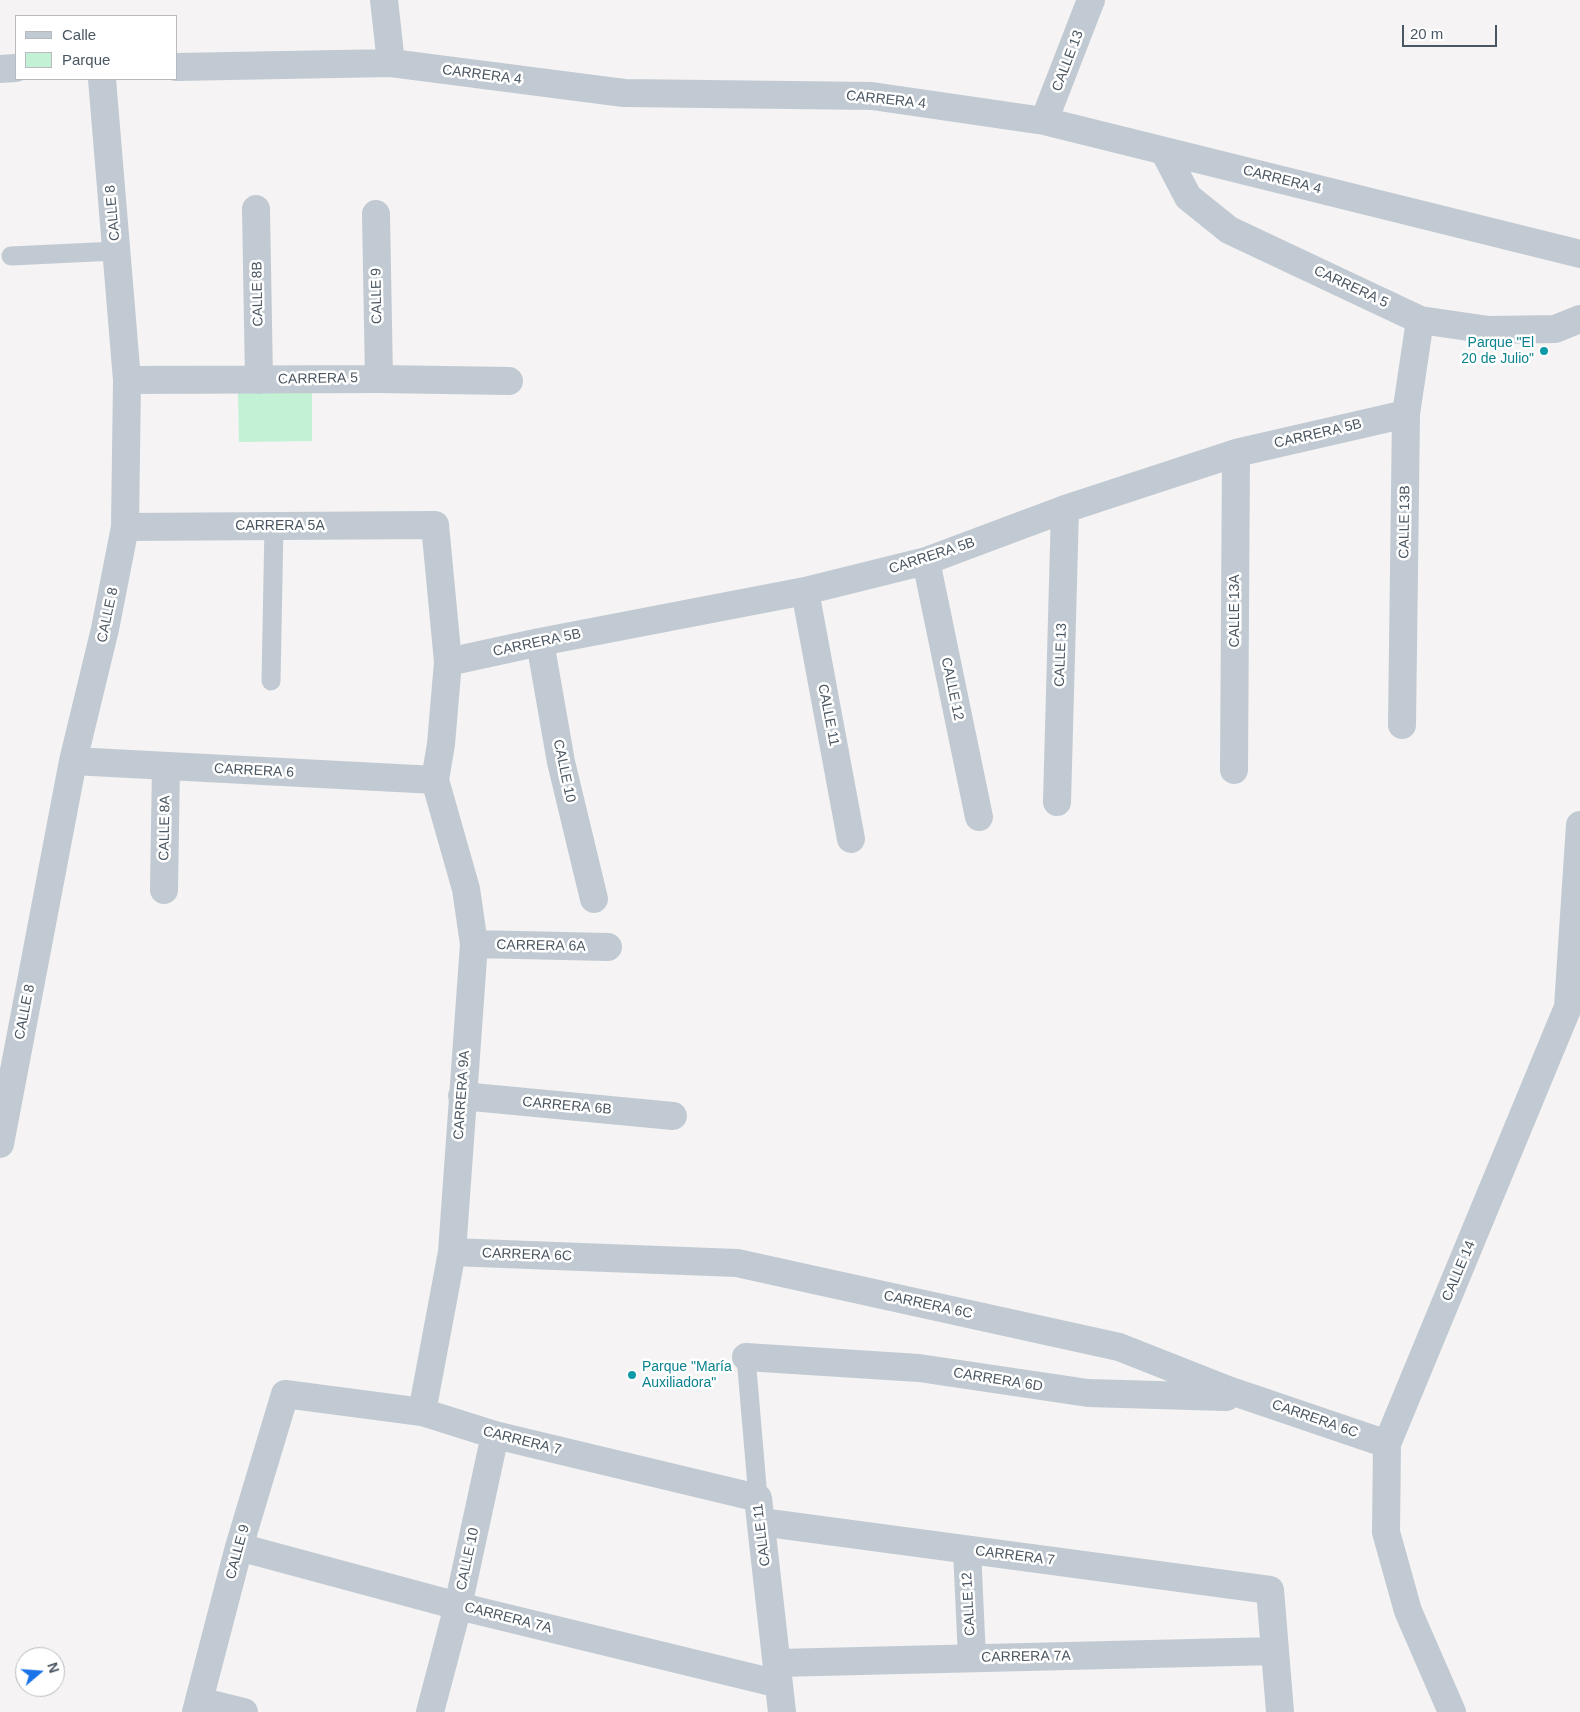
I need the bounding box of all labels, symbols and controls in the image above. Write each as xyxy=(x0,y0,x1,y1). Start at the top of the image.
legend xyxy=(15,15,178,80)
scale bar xyxy=(1405,15,1500,47)
text: 20 m xyxy=(1410,25,1443,42)
text: Calle xyxy=(62,26,96,43)
street label: CALLE 13 xyxy=(1049,28,1087,94)
text: Parque xyxy=(62,51,110,68)
street label: CARRERA 4 xyxy=(441,62,523,88)
street label: CARRERA 4 xyxy=(845,87,927,113)
street label: CARRERA 4 xyxy=(1241,162,1323,198)
street label: CALLE 8 xyxy=(102,184,124,242)
street label: CALLE 8B xyxy=(249,261,267,327)
street label: CARRERA 5 xyxy=(1311,262,1391,312)
street label: CALLE 9 xyxy=(368,268,386,324)
place label: Parque "El 20 de Julio" xyxy=(1461,335,1534,368)
marker: Parque "El 20 de Julio" xyxy=(1538,345,1550,357)
street label: CARRERA 5 xyxy=(278,370,358,388)
street label: CARRERA 5B xyxy=(1273,416,1363,452)
street label: CALLE 13B xyxy=(1396,485,1414,559)
street label: CARRERA 5A xyxy=(235,518,325,534)
street label: CARRERA 5B xyxy=(887,534,977,578)
street label: CALLE 13A xyxy=(1227,574,1243,648)
street label: CALLE 8 xyxy=(94,586,122,644)
street label: CALLE 13 xyxy=(1051,623,1071,687)
street label: CARRERA 5B xyxy=(491,625,583,661)
street label: CALLE 12 xyxy=(937,656,967,722)
street label: CALLE 11 xyxy=(814,683,842,747)
street label: CALLE 10 xyxy=(549,738,579,804)
street label: CARRERA 6 xyxy=(214,761,294,781)
street label: CALLE 8A xyxy=(156,795,174,861)
street label: CARRERA 6A xyxy=(496,937,586,955)
street label: CALLE 8 xyxy=(11,983,39,1041)
street label: CARRERA 9A xyxy=(450,1050,474,1140)
street label: CARRERA 6B xyxy=(522,1094,612,1118)
street label: CALLE 14 xyxy=(1439,1238,1479,1304)
street label: CARRERA 6C xyxy=(482,1245,572,1265)
street label: CARRERA 6C xyxy=(882,1287,974,1323)
place label: Parque "María Auxiliadora" xyxy=(642,1359,732,1391)
street label: CARRERA 6D xyxy=(952,1365,1044,1395)
marker: Parque "María Auxiliadora" xyxy=(626,1369,638,1381)
street label: CARRERA 6C xyxy=(1270,1396,1360,1442)
street label: CARRERA 7 xyxy=(481,1423,563,1459)
street label: CALLE 11 xyxy=(750,1503,774,1567)
street label: CALLE 9 xyxy=(223,1523,253,1581)
street label: CALLE 10 xyxy=(453,1526,483,1592)
street label: CARRERA 7 xyxy=(974,1543,1056,1569)
street label: CALLE 12 xyxy=(959,1572,979,1636)
street label: CARRERA 7A xyxy=(463,1599,553,1637)
north arrow xyxy=(15,1647,65,1697)
street label: CARRERA 7A xyxy=(981,1648,1071,1666)
text: N xyxy=(44,1660,62,1675)

